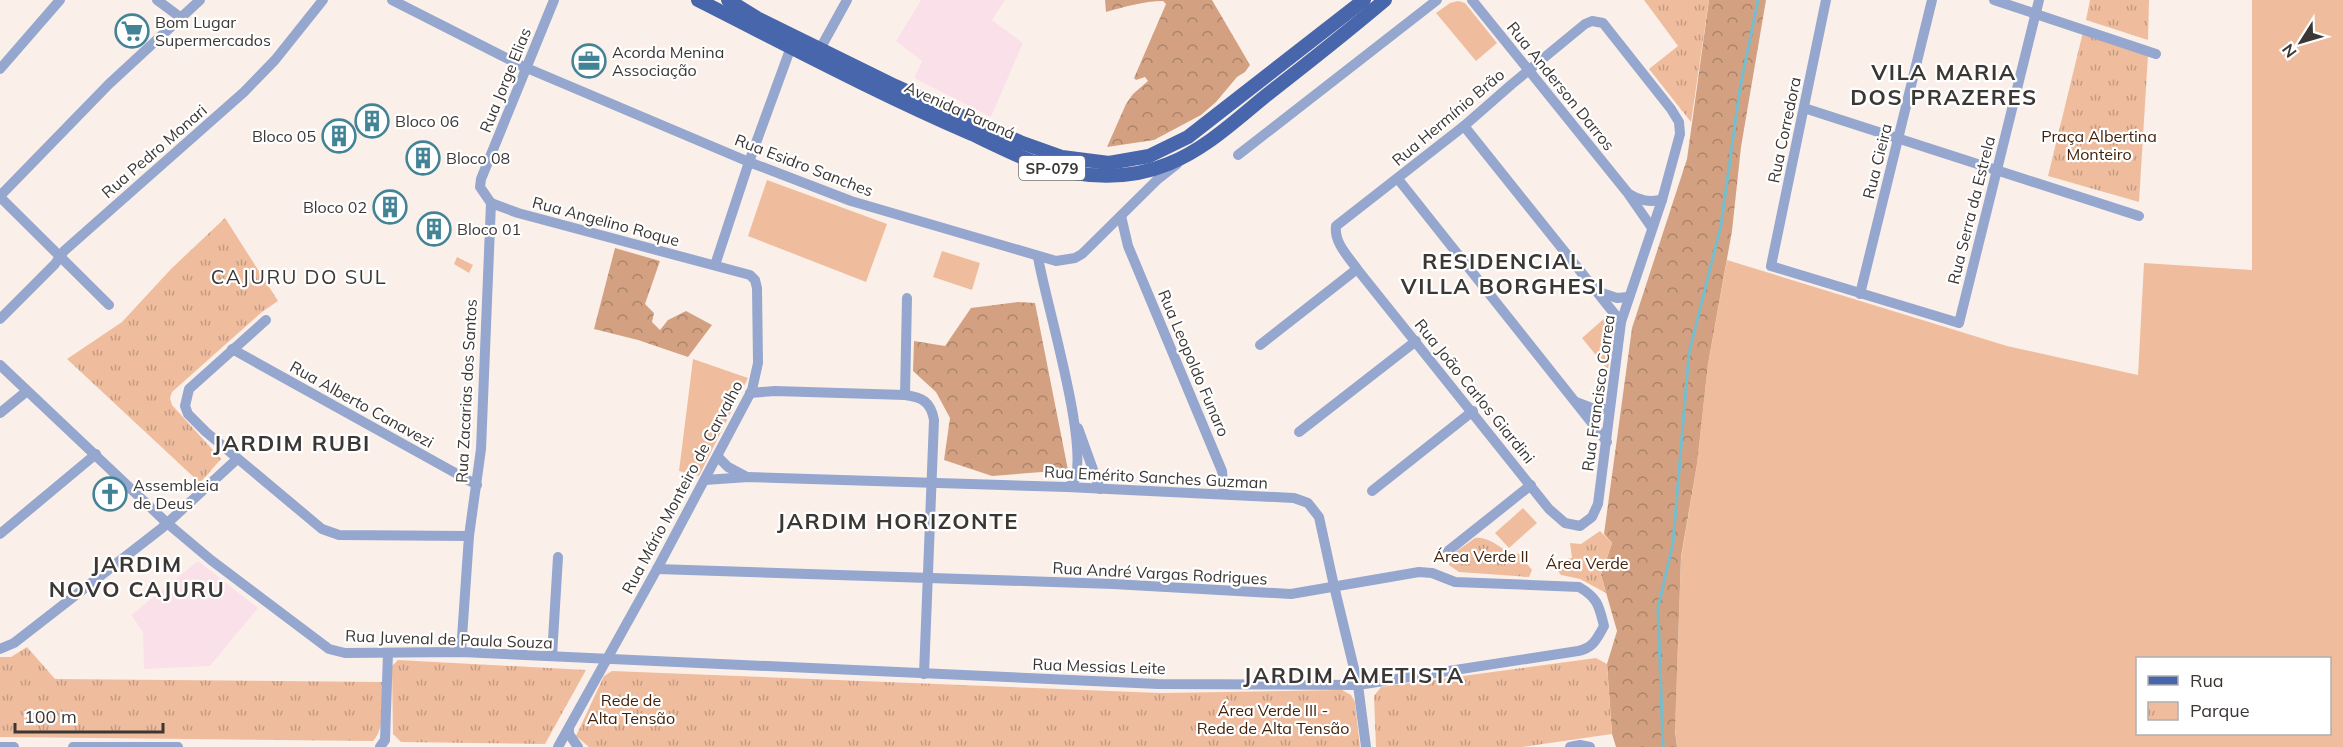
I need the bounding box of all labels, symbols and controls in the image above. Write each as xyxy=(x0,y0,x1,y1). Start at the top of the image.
place label: Bom Lugar Supermercados xyxy=(155,12,271,50)
north arrow xyxy=(2271,12,2331,72)
supermarket icon: Bom Lugar Supermercados xyxy=(114,13,150,49)
street label: Rua Anderson Darros xyxy=(1503,18,1619,155)
street label: Rua Jorge Elias xyxy=(475,25,535,135)
text: N xyxy=(2277,40,2301,62)
place label: Acorda Menina Associação xyxy=(612,42,724,80)
office icon: Acorda Menina Associação xyxy=(571,43,607,79)
district label: VILA MARIA DOS PRAZERES xyxy=(1850,58,2038,111)
street label: Rua Hermínio Brão xyxy=(1388,64,1508,170)
street label: Rua Corredora xyxy=(1763,75,1805,185)
street label: Avenida Paraná xyxy=(902,77,1018,143)
street label: Rua Pedro Monari xyxy=(97,100,211,202)
building icon: Bloco 06 xyxy=(354,103,390,139)
place label: Bloco 06 xyxy=(395,111,459,131)
building icon: Bloco 05 xyxy=(321,118,357,154)
street label: Rua Cieira xyxy=(1858,121,1896,201)
place label: Bloco 05 xyxy=(252,126,316,146)
park label: Praça Albertina Monteiro xyxy=(2041,126,2157,164)
street label: Rua Esidro Sanches xyxy=(732,129,876,201)
street label: Rua Serra da Estrela xyxy=(1943,134,1999,286)
building icon: Bloco 08 xyxy=(405,140,441,176)
place label: Bloco 08 xyxy=(446,148,510,168)
road number: SP-079 xyxy=(1019,156,1085,180)
building icon: Bloco 02 xyxy=(372,189,408,225)
street label: Rua Angelino Roque xyxy=(530,192,682,250)
place label: Bloco 02 xyxy=(303,197,367,217)
building icon: Bloco 01 xyxy=(416,211,452,247)
place label: Bloco 01 xyxy=(457,219,521,239)
district label: RESIDENCIAL VILLA BORGHESI xyxy=(1400,247,1605,300)
district label: CAJURU DO SUL xyxy=(211,264,387,289)
street label: Rua Leopoldo Funaro xyxy=(1154,286,1234,440)
street label: Rua Zacarias dos Santos xyxy=(451,298,481,484)
street label: Rua Francisco Correa xyxy=(1577,314,1619,472)
street label: Rua João Carlos Giardini xyxy=(1411,315,1539,467)
street label: Rua Alberto Canavezi xyxy=(287,356,437,452)
street label: Rua Mário Monteiro de Carvalho xyxy=(617,377,747,597)
district label: JARDIM RUBI xyxy=(213,429,371,457)
street label: Rua Emérito Sanches Guzman xyxy=(1044,461,1268,493)
place label: Assembleia de Deus xyxy=(133,475,219,513)
church icon: Assembleia de Deus xyxy=(92,476,128,512)
district label: JARDIM HORIZONTE xyxy=(777,507,1019,535)
park label: Área Verde II xyxy=(1433,546,1529,566)
district label: JARDIM NOVO CAJURU xyxy=(49,550,225,603)
park label: Área Verde xyxy=(1546,553,1628,573)
street label: Rua André Vargas Rodrigues xyxy=(1052,557,1268,589)
street label: Rua Juvenal de Paula Souza xyxy=(345,625,553,653)
street label: Rua Messias Leite xyxy=(1032,654,1166,678)
legend xyxy=(2136,657,2331,735)
district label: JARDIM AMETISTA xyxy=(1243,661,1465,689)
text: Rua xyxy=(2190,669,2224,692)
park label: Rede de Alta Tensão xyxy=(587,690,675,728)
scale bar xyxy=(15,696,164,734)
text: Parque xyxy=(2190,699,2249,722)
park label: Área Verde III - Rede de Alta Tensão xyxy=(1197,700,1349,738)
text: 100 m xyxy=(24,705,77,728)

